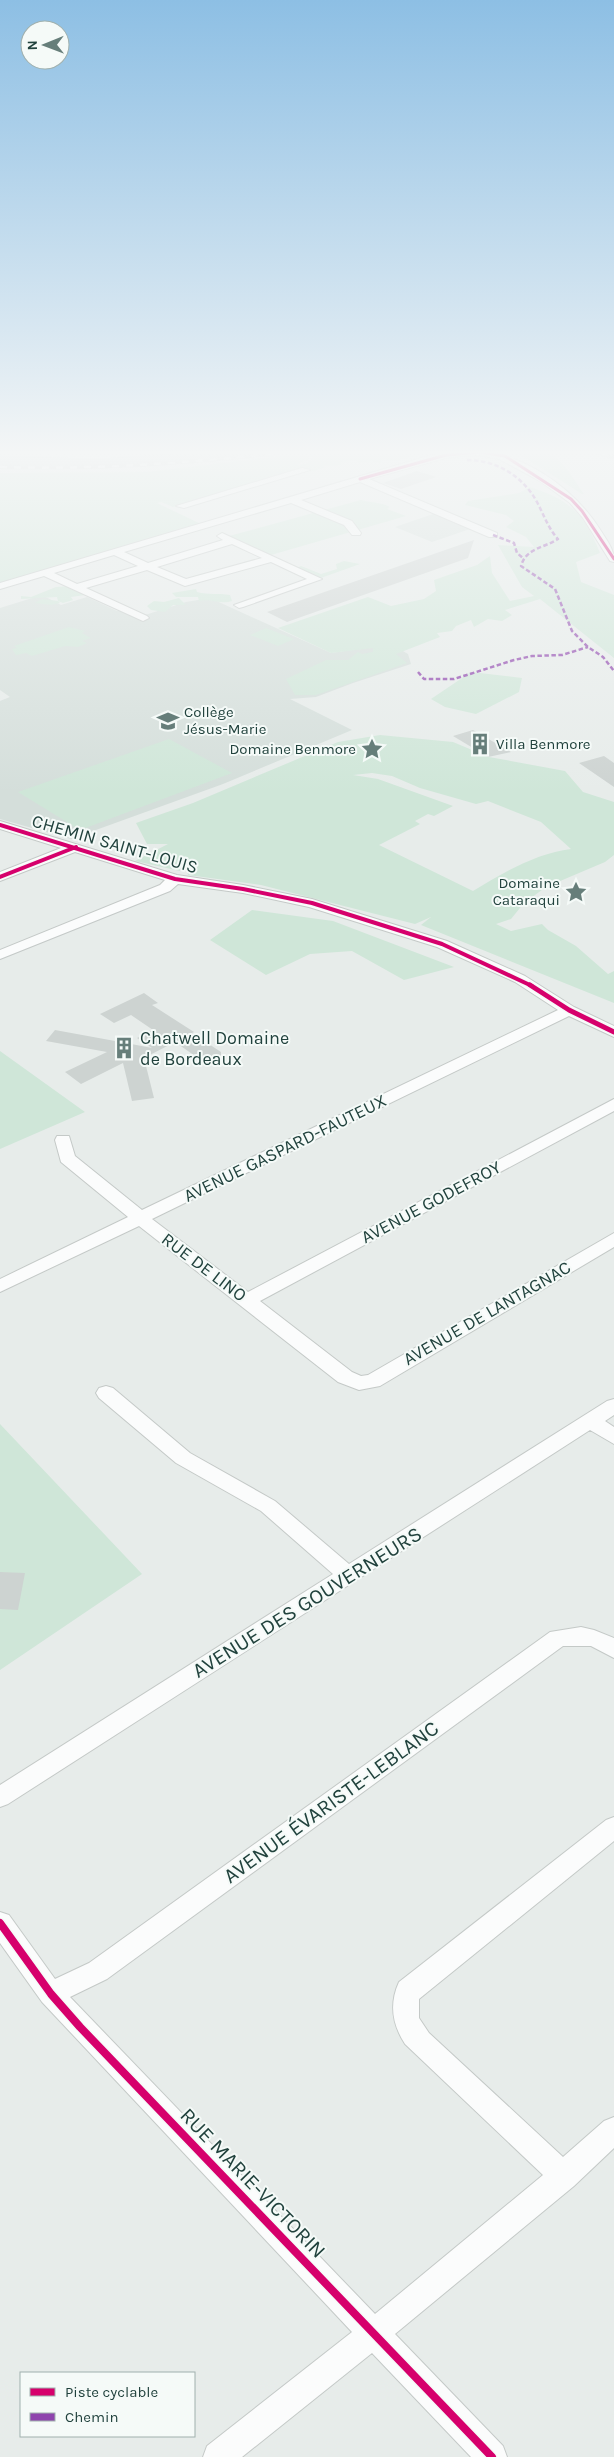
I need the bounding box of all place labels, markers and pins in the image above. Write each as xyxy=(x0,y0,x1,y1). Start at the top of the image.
place label: Collège Jésus-Marie xyxy=(184,703,266,738)
school or university icon: Collège Jésus-Marie xyxy=(155,708,181,734)
building icon: Villa Benmore xyxy=(467,731,493,757)
place label: Villa Benmore xyxy=(496,735,591,753)
place icon: Domaine Benmore xyxy=(359,736,385,762)
place label: Domaine Benmore xyxy=(229,740,356,758)
place label: Domaine Cataraqui xyxy=(493,874,560,909)
place icon: Domaine Cataraqui xyxy=(563,879,589,905)
place label: Chatwell Domaine de Bordeaux xyxy=(140,1027,289,1070)
building icon: Chatwell Domaine de Bordeaux xyxy=(111,1035,137,1061)

